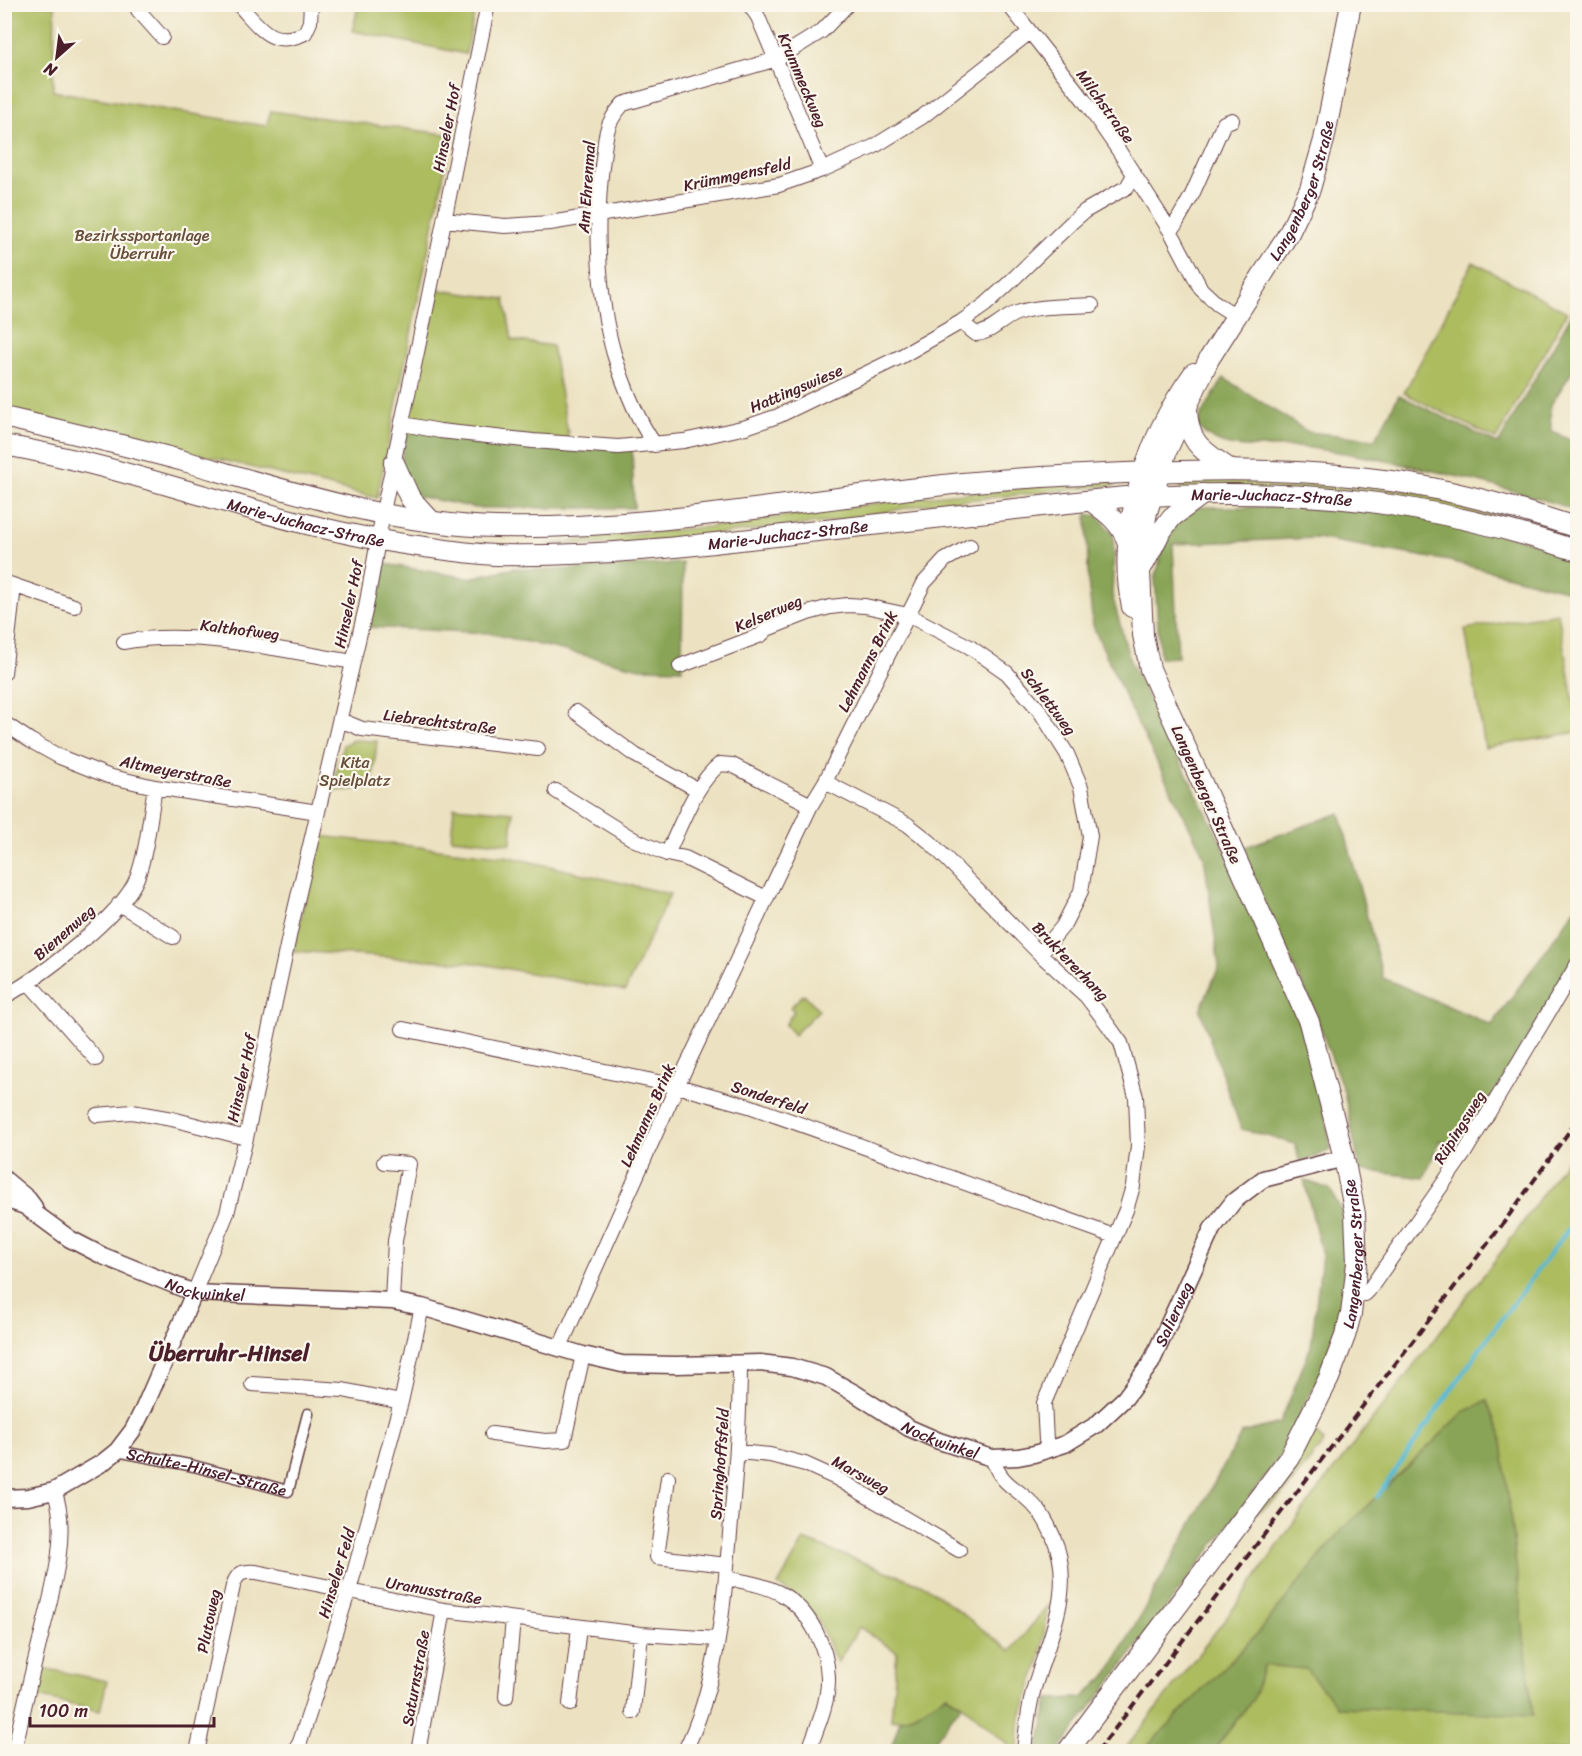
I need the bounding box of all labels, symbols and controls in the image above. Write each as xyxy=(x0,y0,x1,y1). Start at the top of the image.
north arrow xyxy=(27,27,87,87)
street label: Krummeckweg xyxy=(769,28,836,132)
text: N xyxy=(38,54,63,86)
street label: Milchstraße xyxy=(1068,63,1143,150)
street label: Hinseler Hof xyxy=(424,79,470,175)
street label: Langenberger Straße xyxy=(1261,118,1343,267)
street label: Am Ehrenmal xyxy=(569,139,604,235)
street label: Krümmgensfeld xyxy=(681,149,795,200)
park label: Bezirkssportanlage Überruhr xyxy=(74,221,210,268)
street label: Hattingswiese xyxy=(745,356,848,421)
street label: Marie-Juchacz-Straße xyxy=(1191,480,1354,515)
street label: Marie-Juchacz-Straße xyxy=(224,489,387,556)
street label: Marie-Juchacz-Straße xyxy=(706,511,870,559)
street label: Hinseler Hof xyxy=(325,555,372,651)
street label: Kelserweg xyxy=(730,586,807,641)
street label: Lehmanns Brink xyxy=(829,605,906,717)
street label: Kalthofweg xyxy=(199,610,281,649)
street label: Schlettweg xyxy=(1013,661,1084,742)
street label: Liebrechtstraße xyxy=(382,700,498,743)
street label: Langenberger Straße xyxy=(1163,720,1250,869)
street label: Altmeyerstraße xyxy=(117,746,234,797)
park label: Kita Spielplatz xyxy=(319,748,391,795)
street label: Bienenweg xyxy=(26,897,102,968)
street label: Bruktererhang xyxy=(1025,914,1117,1008)
street label: Hinseler Hof xyxy=(218,1029,265,1125)
street label: Lehmanns Brink xyxy=(612,1058,684,1172)
street label: Sonderfeld xyxy=(727,1072,812,1124)
street label: Rüpingsweg xyxy=(1425,1085,1494,1170)
street label: Langenberger Straße xyxy=(1334,1177,1372,1332)
street label: Nockwinkel xyxy=(161,1269,246,1310)
street label: Salierweg xyxy=(1146,1277,1201,1351)
district label: Überruhr-Hinsel xyxy=(149,1334,311,1373)
street label: Springhoffsfeld xyxy=(701,1406,738,1521)
street label: Nockwinkel xyxy=(895,1413,983,1468)
street label: Schulte-Hinsel-Straße xyxy=(124,1439,290,1505)
street label: Marsweg xyxy=(826,1447,895,1502)
street label: Hinseler Feld xyxy=(309,1523,364,1622)
street label: Uranusstraße xyxy=(384,1568,484,1613)
street label: Plutoweg xyxy=(188,1586,229,1656)
street label: Saturnstraße xyxy=(393,1628,438,1728)
scale bar xyxy=(30,1690,214,1728)
text: 100 m xyxy=(39,1695,88,1727)

